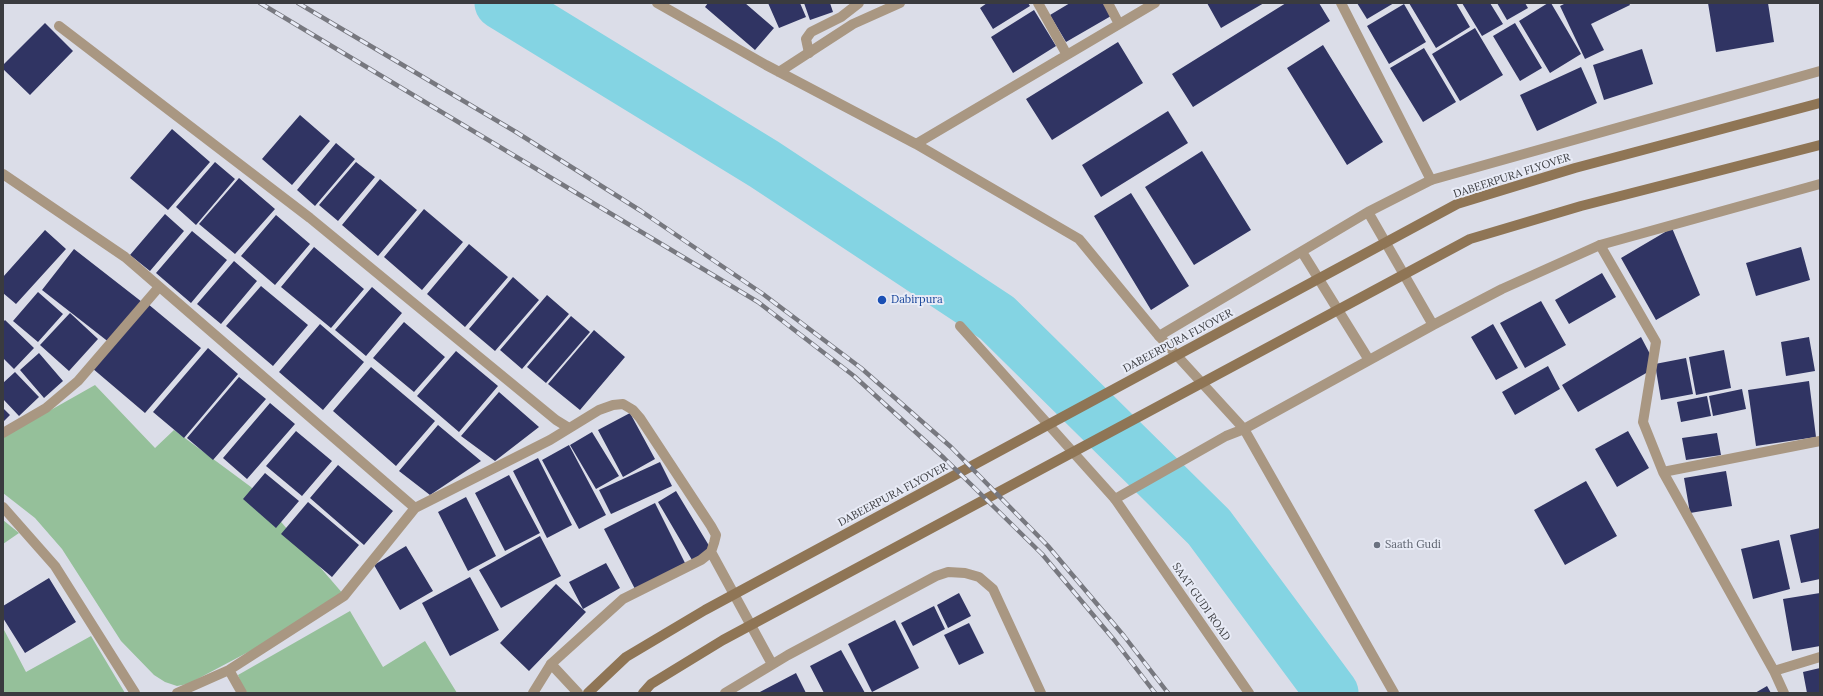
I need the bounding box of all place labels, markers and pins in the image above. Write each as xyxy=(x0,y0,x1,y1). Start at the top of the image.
place label: Dabirpura xyxy=(891,293,943,307)
marker: Dabirpura xyxy=(876,294,888,306)
place label: Saath Gudi xyxy=(1385,538,1441,552)
marker: Saath Gudi xyxy=(1372,540,1382,550)

